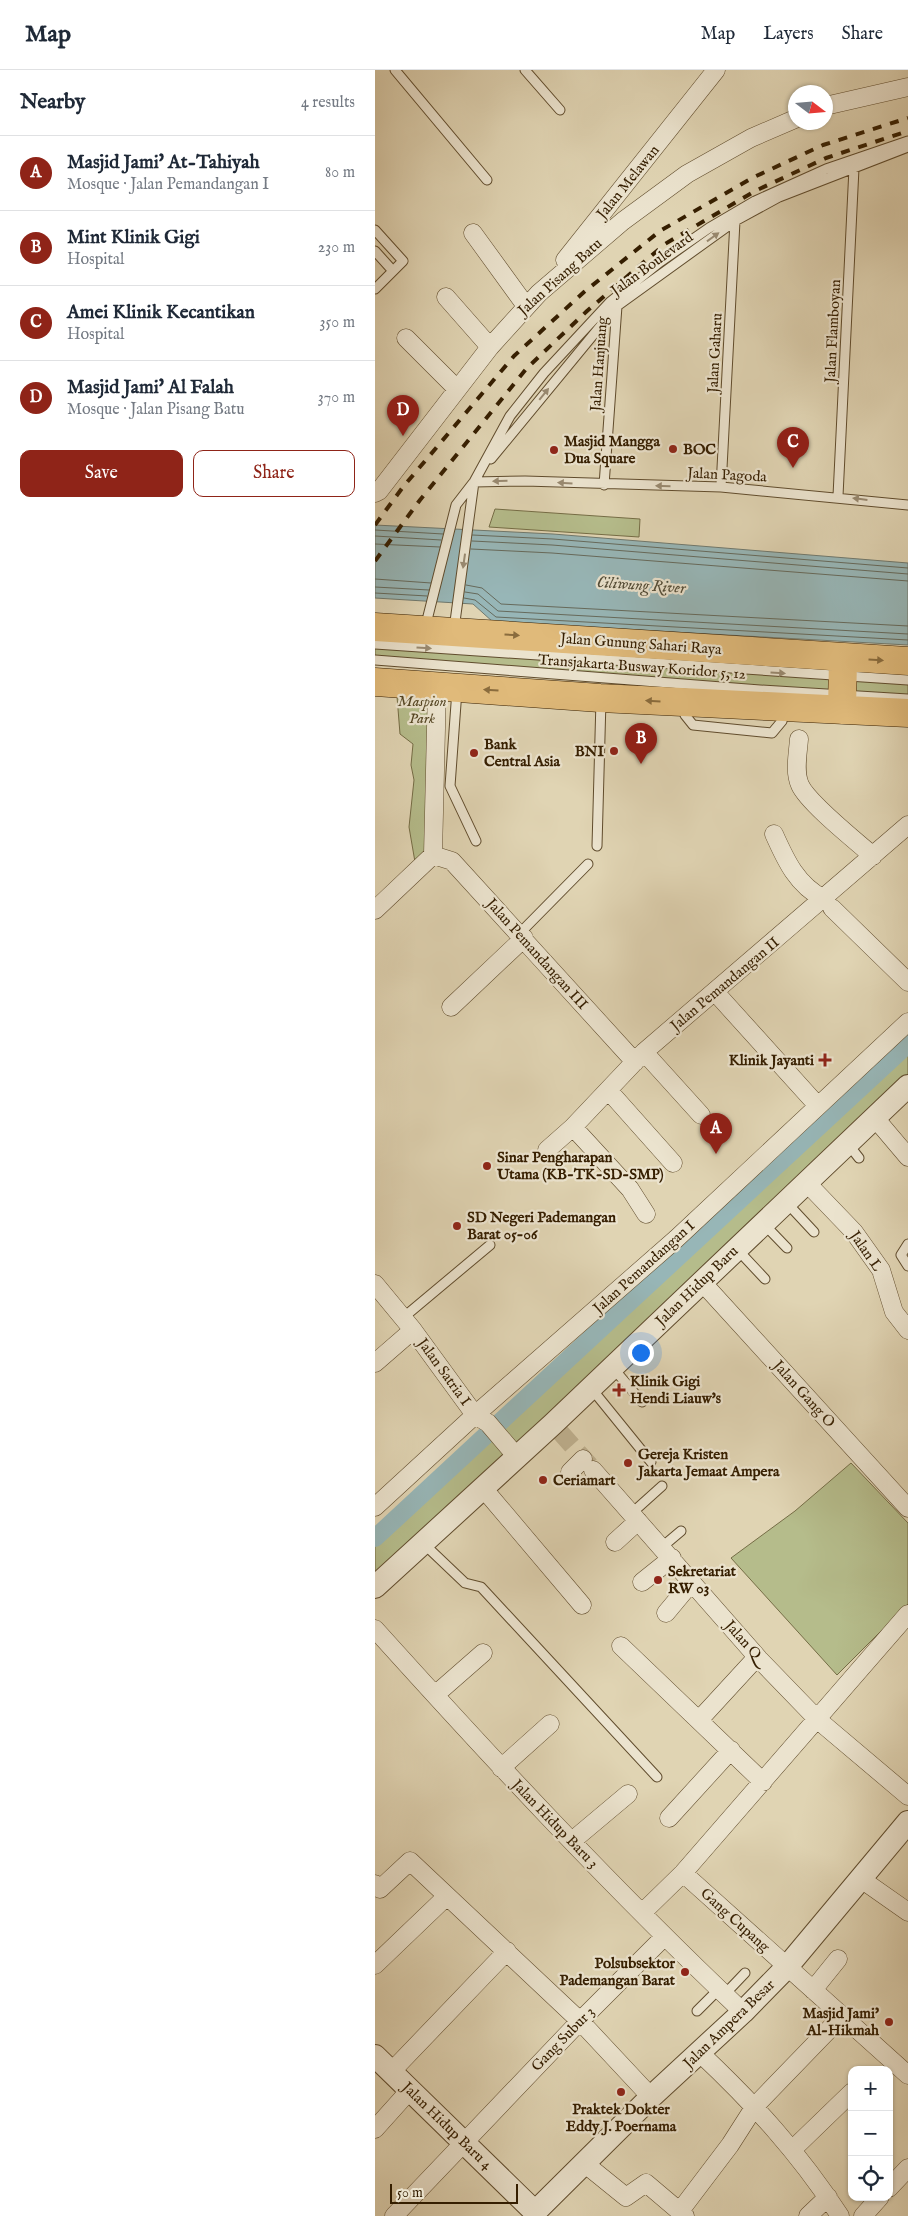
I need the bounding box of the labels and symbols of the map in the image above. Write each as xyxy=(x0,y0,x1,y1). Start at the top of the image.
north arrow xyxy=(788,85,833,130)
street label: Jalan Melawan xyxy=(591,141,664,224)
street label: Jalan Boulevard xyxy=(605,227,698,301)
one-way arrow xyxy=(706,232,720,242)
street label: Jalan Pisang Batu xyxy=(512,234,606,321)
street label: Jalan Flamboyan xyxy=(821,279,845,385)
street label: Jalan Gaharu xyxy=(703,312,727,396)
street label: Jalan Hanjuang xyxy=(586,315,612,414)
one-way arrow xyxy=(538,388,549,400)
pin: D xyxy=(387,395,419,436)
pin: C xyxy=(777,427,809,468)
place label: Masjid Mangga Dua Square xyxy=(564,432,660,468)
place label: BOC xyxy=(683,440,716,459)
marker: BOC xyxy=(667,443,679,455)
marker: Masjid Mangga Dua Square xyxy=(548,444,560,456)
street label: Jalan Pagoda xyxy=(685,463,768,487)
one-way arrow xyxy=(491,478,507,486)
one-way arrow xyxy=(557,478,573,486)
one-way arrow xyxy=(654,482,670,490)
one-way arrow xyxy=(851,495,867,503)
one-way arrow xyxy=(460,553,468,569)
water label: Ciliwung River xyxy=(596,573,688,599)
street label: Jalan Gunung Sahari Raya xyxy=(558,629,723,659)
one-way arrow xyxy=(504,632,520,640)
one-way arrow xyxy=(416,644,432,652)
street label: Transjakarta Busway Koridor 5, 12 xyxy=(537,650,747,684)
one-way arrow xyxy=(868,656,884,664)
one-way arrow xyxy=(770,669,786,677)
one-way arrow xyxy=(483,686,499,694)
park label: Maspion Park xyxy=(398,692,446,728)
one-way arrow xyxy=(645,696,661,704)
pin: B xyxy=(625,723,657,764)
place label: Bank Central Asia xyxy=(484,735,560,771)
place label: BNI xyxy=(575,742,605,761)
marker: BNI xyxy=(608,745,620,757)
marker: Bank Central Asia xyxy=(468,747,480,759)
street label: Jalan Pemandangan III xyxy=(481,893,592,1014)
street label: Jalan Pemandangan II xyxy=(665,932,784,1037)
place label: Klinik Jayanti xyxy=(729,1051,814,1070)
marker: Klinik Jayanti xyxy=(818,1053,832,1067)
pin: A xyxy=(700,1113,732,1154)
place label: Sinar Pengharapan Utama (KB-TK-SD-SMP) xyxy=(496,1148,664,1184)
marker: Sinar Pengharapan Utama (KB-TK-SD-SMP) xyxy=(481,1160,493,1172)
place label: SD Negeri Pademangan Barat 05-06 xyxy=(467,1208,616,1244)
street label: Jalan Pemandangan I xyxy=(588,1216,699,1319)
marker: SD Negeri Pademangan Barat 05-06 xyxy=(451,1220,463,1232)
street label: Jalan L xyxy=(844,1226,887,1275)
street label: Jalan Hidup Baru xyxy=(650,1242,743,1332)
street label: Jalan Satria I xyxy=(412,1333,475,1410)
your location xyxy=(628,1340,654,1366)
street label: Jalan Gang O xyxy=(767,1355,839,1432)
place label: Klinik Gigi Hendi Liauw's xyxy=(630,1372,722,1408)
marker: Klinik Gigi Hendi Liauw's xyxy=(612,1383,626,1397)
place label: Gereja Kristen Jakarta Jemaat Ampera xyxy=(636,1445,780,1481)
marker: Gereja Kristen Jakarta Jemaat Ampera xyxy=(622,1457,634,1469)
place label: Ceriamart xyxy=(553,1471,616,1490)
marker: Ceriamart xyxy=(537,1474,549,1486)
place label: Sekretariat RW 03 xyxy=(668,1562,737,1598)
marker: Sekretariat RW 03 xyxy=(652,1574,664,1586)
street label: Jalan Q xyxy=(719,1615,773,1672)
street label: Jalan Hidup Baru 3 xyxy=(506,1774,602,1873)
street label: Gang Cupang xyxy=(696,1884,774,1957)
place label: Polsubsektor Pademangan Barat xyxy=(560,1954,676,1990)
marker: Polsubsektor Pademangan Barat xyxy=(679,1966,691,1978)
street label: Jalan Ampera Besar xyxy=(678,1975,779,2074)
street label: Gang Subur 3 xyxy=(527,2002,599,2076)
place label: Masjid Jami' Al-Hikmah xyxy=(802,2004,880,2040)
marker: Masjid Jami' Al-Hikmah xyxy=(883,2016,895,2028)
street label: Jalan Hidup Baru 4 xyxy=(396,2077,497,2174)
marker: Praktek Dokter Eddy J. Poernama xyxy=(615,2086,627,2098)
place label: Praktek Dokter Eddy J. Poernama xyxy=(566,2100,677,2136)
scale bar xyxy=(390,2181,517,2204)

